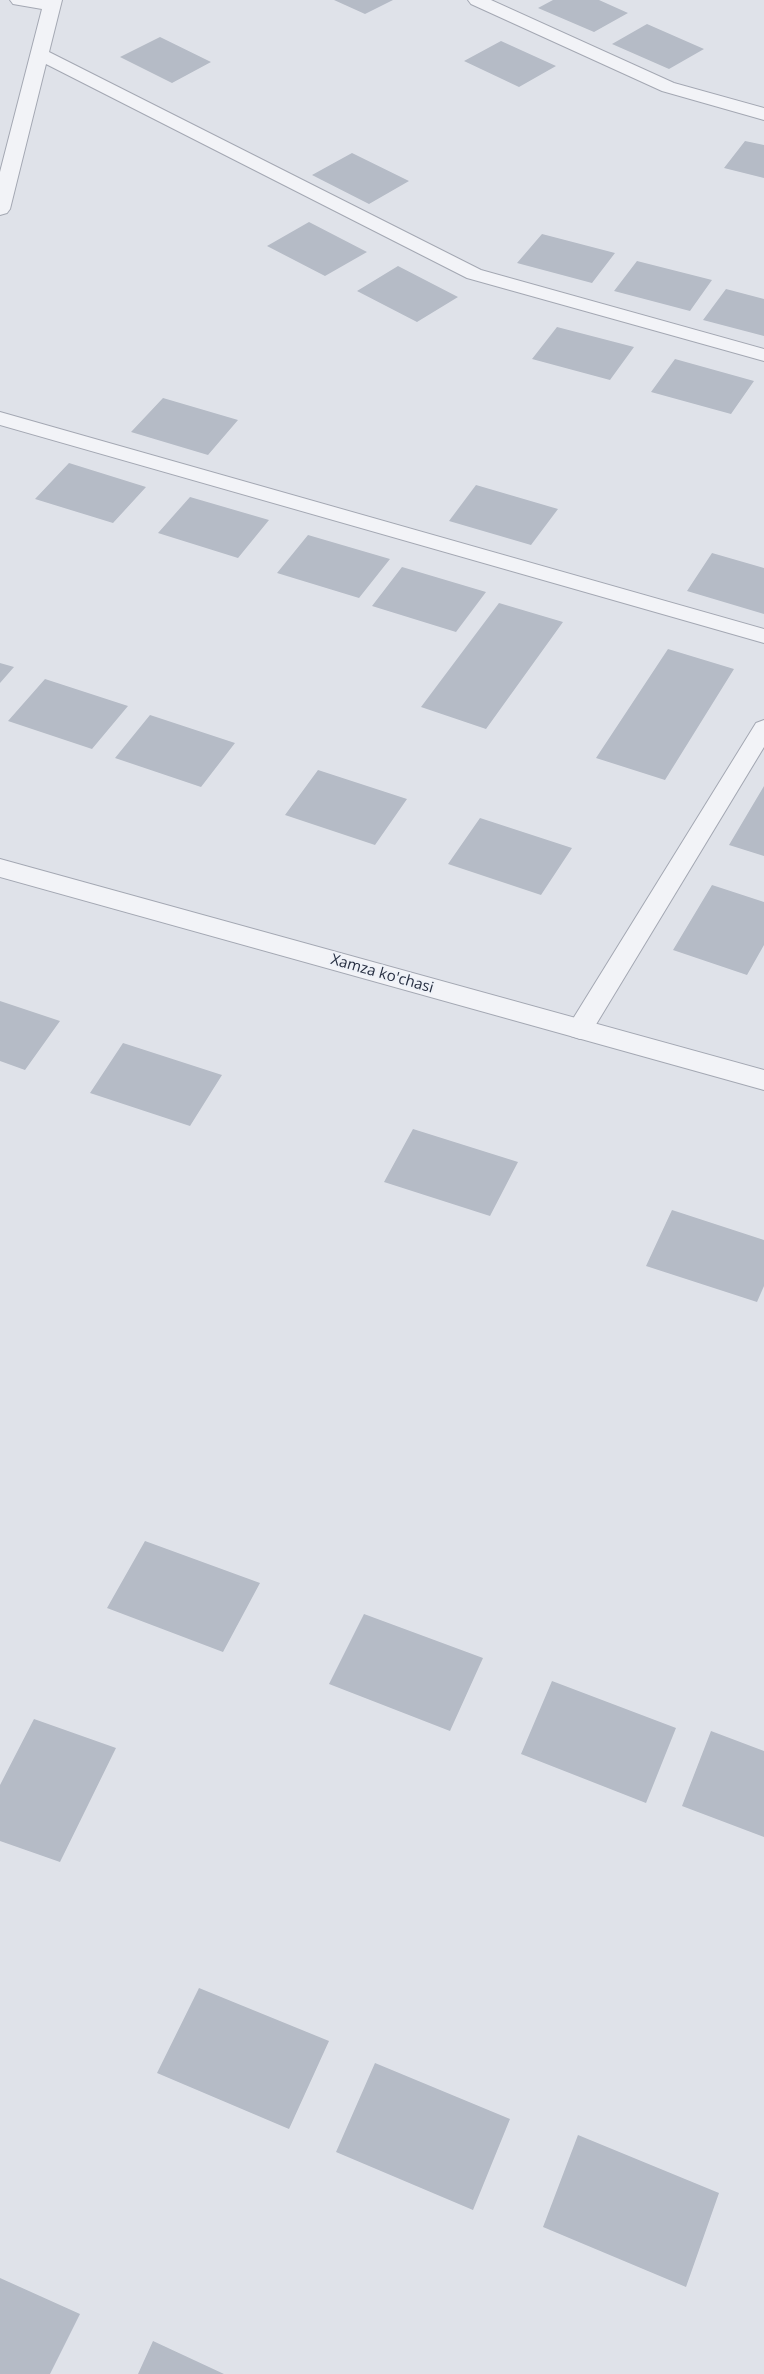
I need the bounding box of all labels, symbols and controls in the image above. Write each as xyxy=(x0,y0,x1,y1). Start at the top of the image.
street label: Xamza ko'chasi xyxy=(329,951,435,997)

